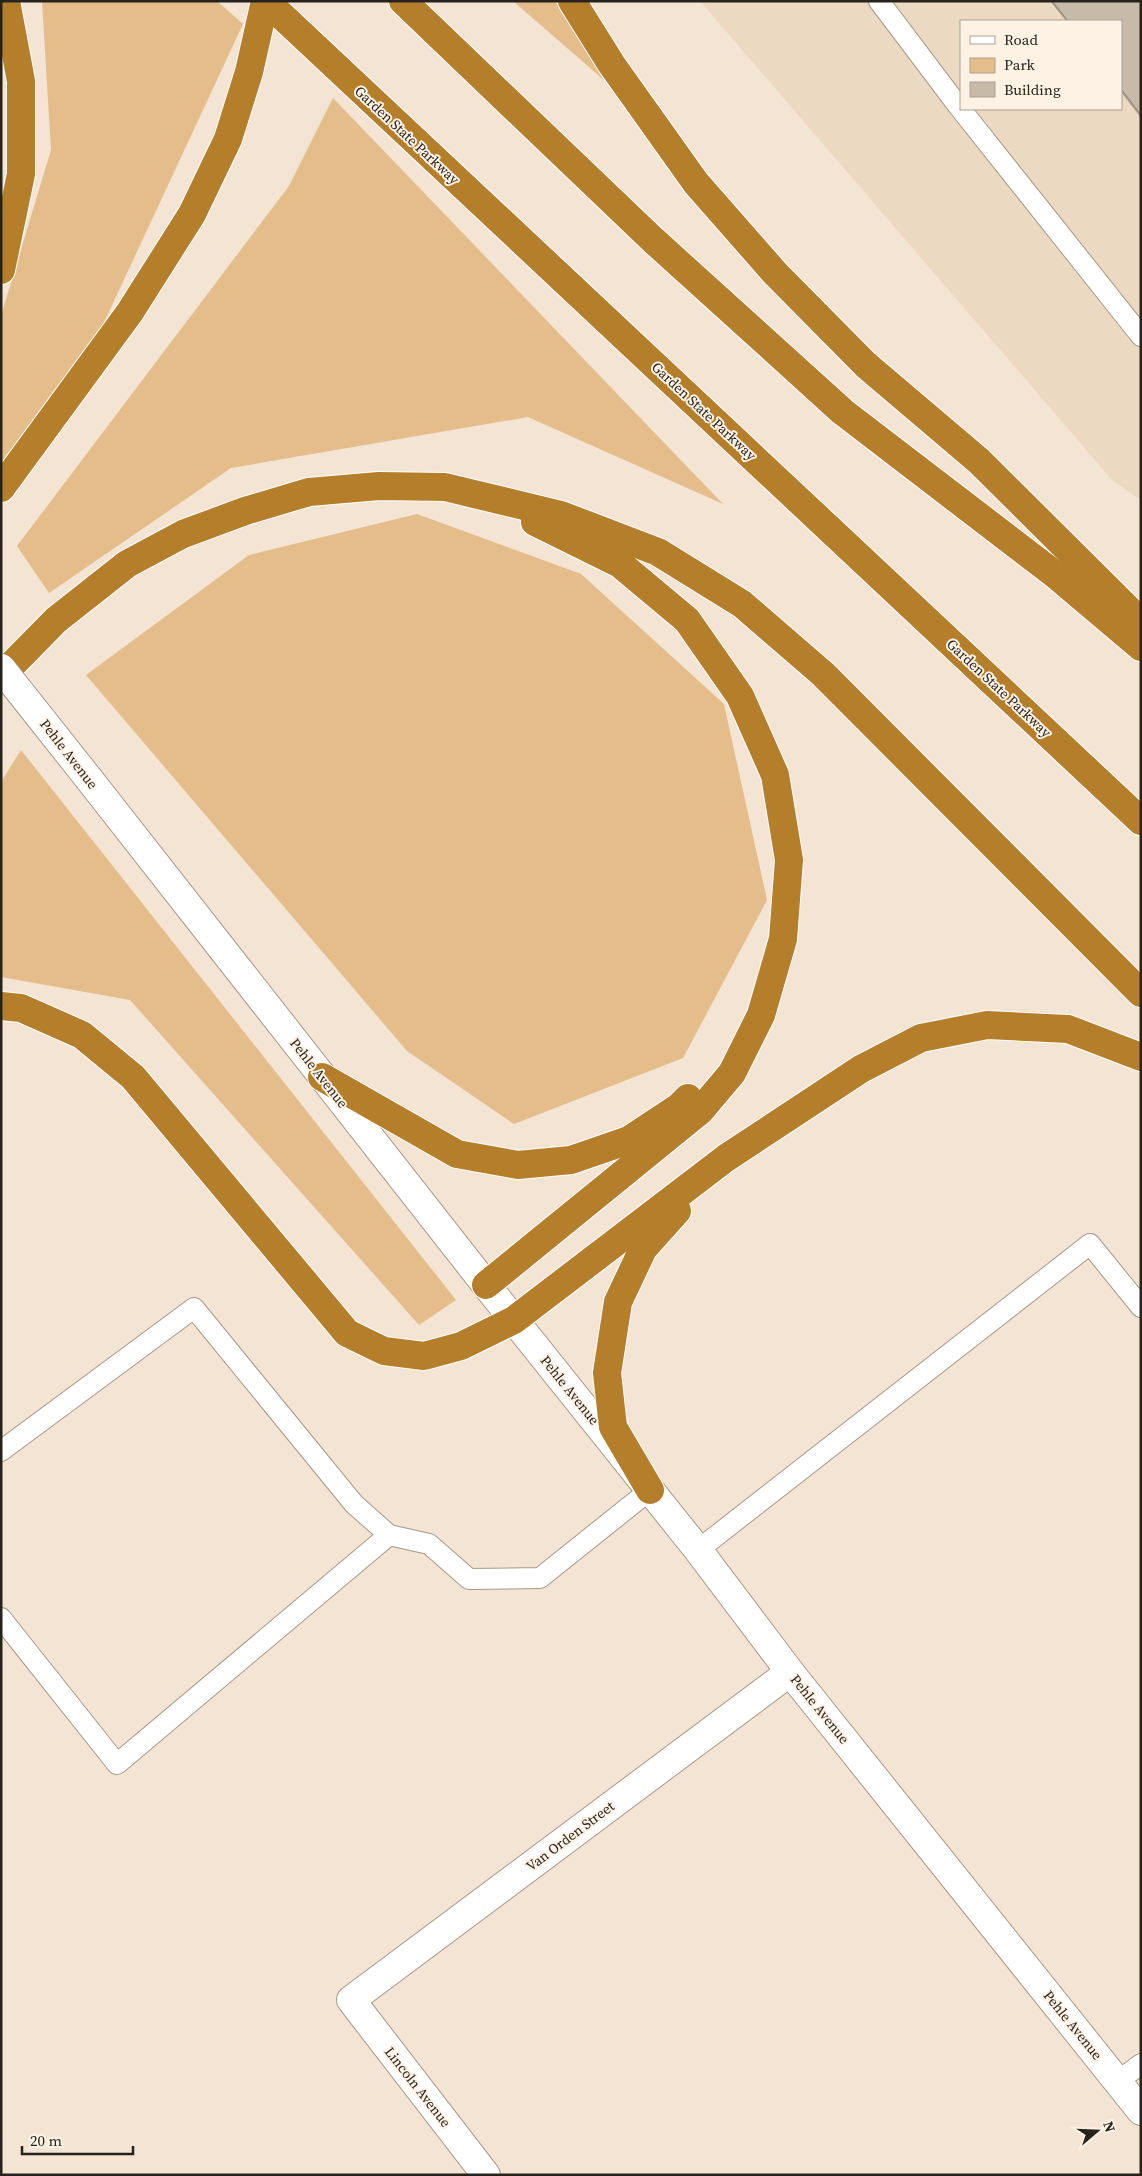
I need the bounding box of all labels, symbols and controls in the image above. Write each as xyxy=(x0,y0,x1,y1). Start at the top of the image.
legend xyxy=(960,20,1122,110)
text: Road xyxy=(1004,29,1038,50)
text: Park xyxy=(1004,54,1036,75)
text: Building xyxy=(1004,79,1061,100)
street label: Garden State Parkway xyxy=(350,81,464,189)
street label: Garden State Parkway xyxy=(647,357,761,465)
street label: Garden State Parkway xyxy=(942,634,1056,742)
street label: Pehle Avenue xyxy=(35,715,103,793)
street label: Pehle Avenue xyxy=(285,1034,353,1112)
street label: Pehle Avenue xyxy=(536,1351,604,1429)
street label: Pehle Avenue xyxy=(786,1670,854,1748)
street label: Van Orden Street xyxy=(522,1796,619,1876)
street label: Pehle Avenue xyxy=(1039,1986,1107,2064)
street label: Lincoln Avenue xyxy=(380,2043,456,2131)
north arrow xyxy=(1072,2106,1122,2156)
text: N xyxy=(1098,2119,1120,2135)
scale bar xyxy=(22,2124,134,2156)
text: 20 m xyxy=(30,2130,62,2151)

